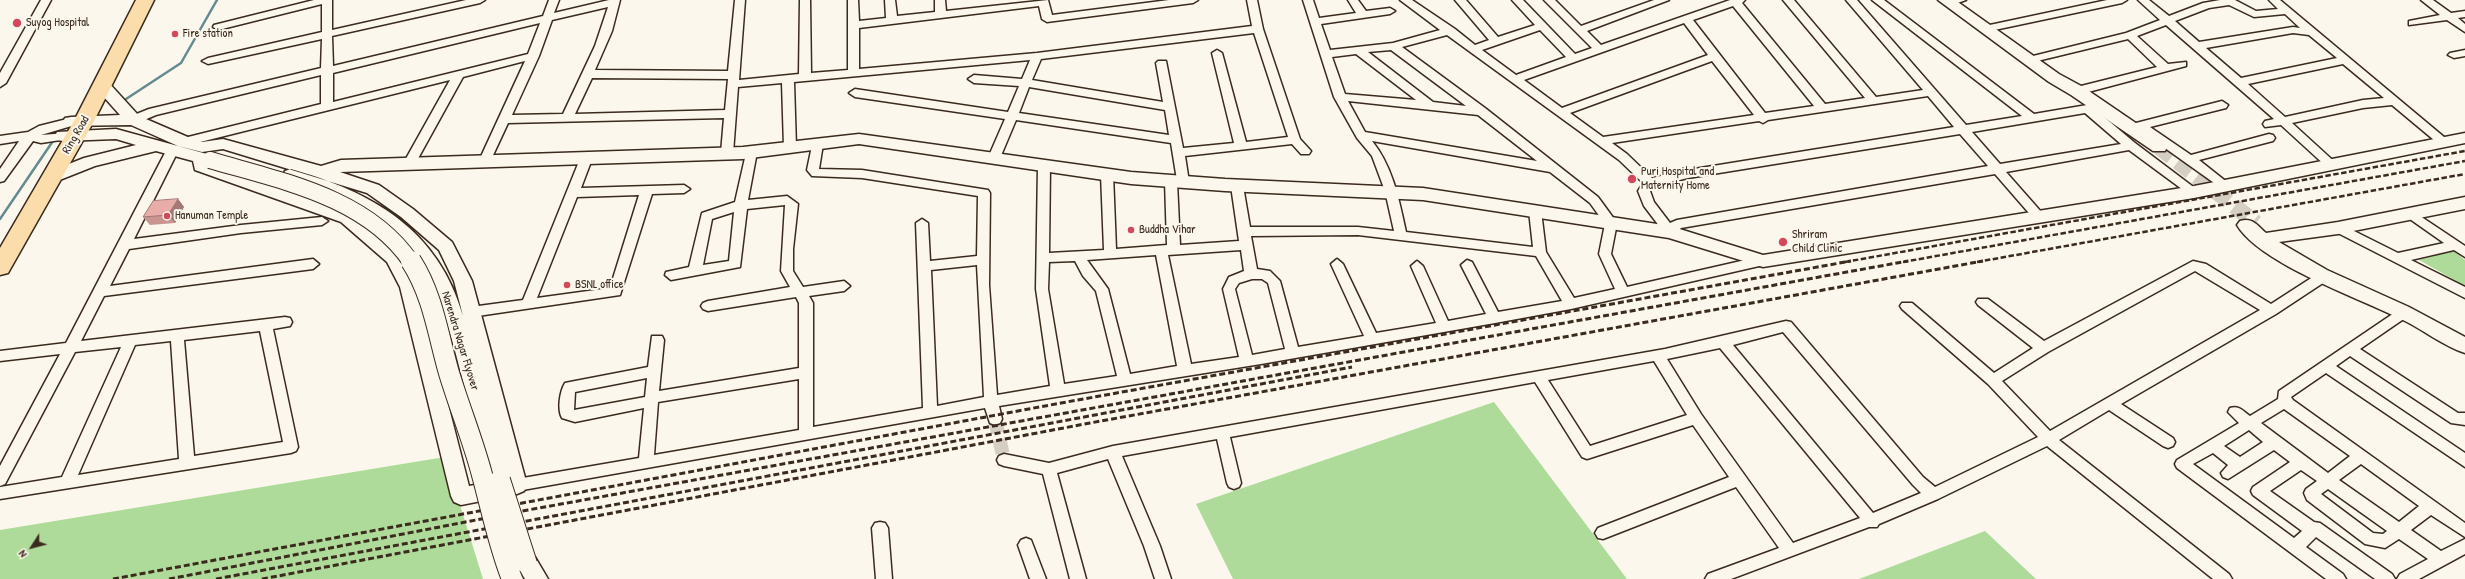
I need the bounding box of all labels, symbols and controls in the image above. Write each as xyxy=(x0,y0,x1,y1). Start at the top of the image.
place label: Suyog Hospital xyxy=(26,16,89,30)
marker: Suyog Hospital xyxy=(11,17,23,29)
place label: Fire station xyxy=(183,27,233,41)
marker: Fire station xyxy=(170,29,180,39)
street label: Ring Road xyxy=(59,114,93,156)
place label: Puri Hospital and Maternity Home xyxy=(1641,165,1714,193)
marker: Puri Hospital and Maternity Home xyxy=(1626,173,1638,185)
place label: Hanuman Temple xyxy=(175,209,248,223)
marker: Hanuman Temple xyxy=(162,211,172,221)
place label: Buddha Vihar xyxy=(1139,223,1196,237)
marker: Buddha Vihar xyxy=(1126,225,1136,235)
place label: Shriram Child Clinic xyxy=(1792,228,1842,256)
marker: Shriram Child Clinic xyxy=(1777,236,1789,248)
place label: BSNL office xyxy=(575,278,623,292)
marker: BSNL office xyxy=(562,280,572,290)
street label: Narendra Nagar Flyover xyxy=(438,290,482,392)
north arrow xyxy=(12,527,52,567)
text: N xyxy=(15,548,30,561)

